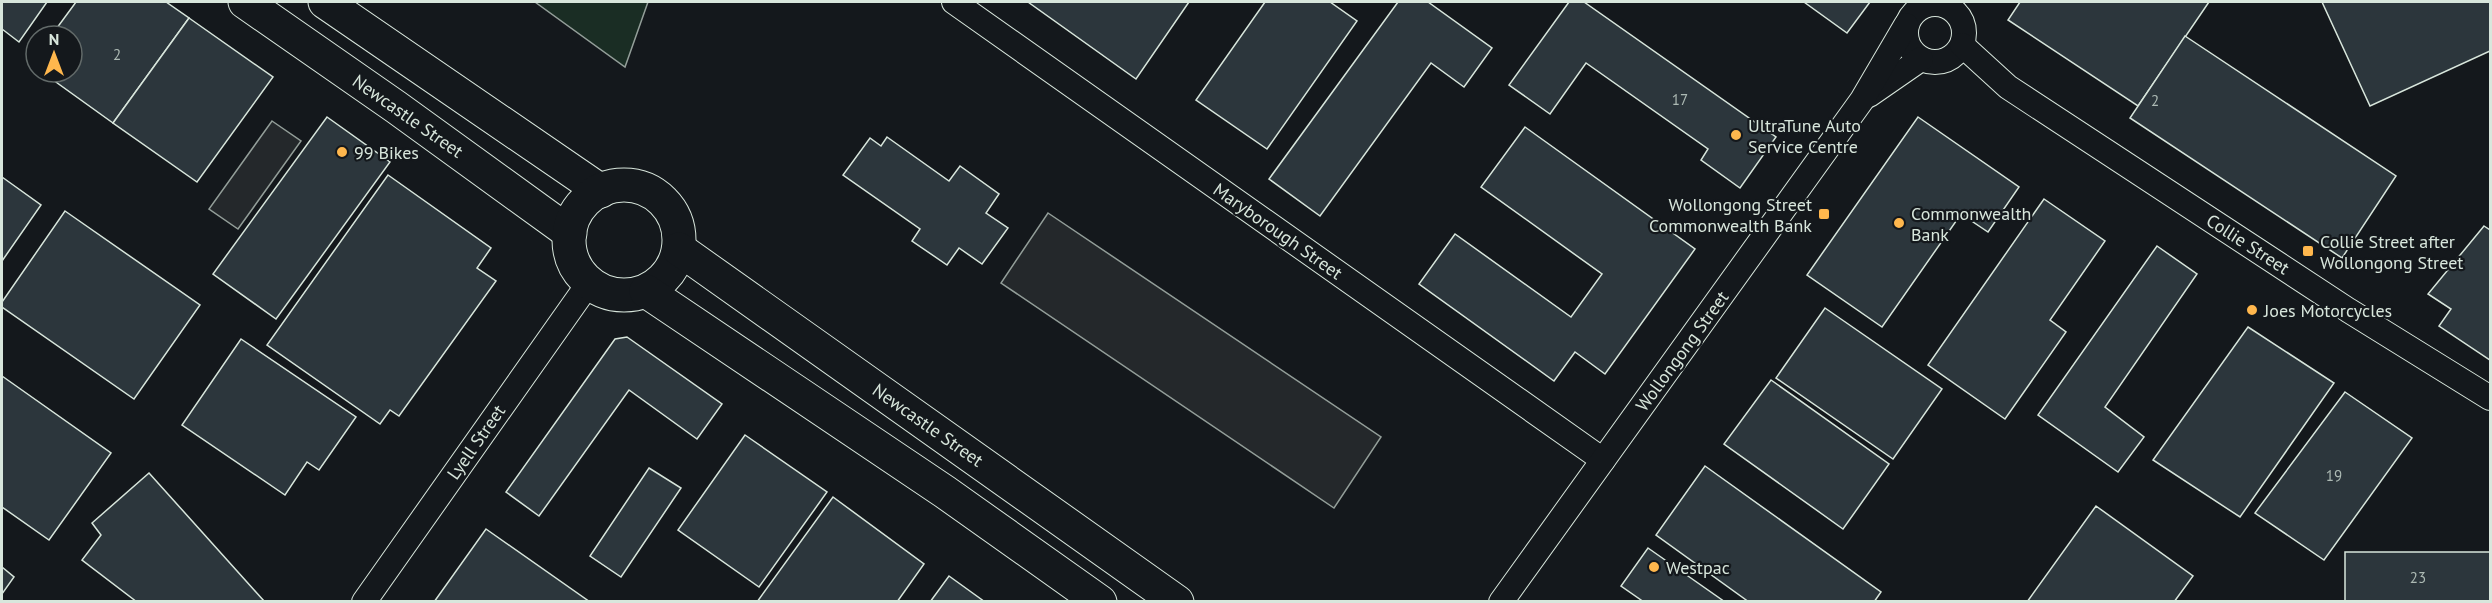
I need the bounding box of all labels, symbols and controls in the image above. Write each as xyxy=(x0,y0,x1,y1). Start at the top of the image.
north arrow xyxy=(24,24,84,84)
text: N xyxy=(49,29,59,49)
house number: 2 xyxy=(113,45,121,64)
street label: Newcastle Street xyxy=(348,69,468,163)
house number: 17 xyxy=(1672,90,1688,109)
house number: 2 xyxy=(2151,91,2159,110)
place label: UltraTune Auto Service Centre xyxy=(1748,114,1861,158)
marker: UltraTune Auto Service Centre xyxy=(1729,128,1743,142)
place label: 99 Bikes xyxy=(354,141,419,164)
marker: 99 Bikes xyxy=(335,145,349,159)
street label: Maryborough Street xyxy=(1209,178,1347,284)
place label: Wollongong Street Commonwealth Bank xyxy=(1649,193,1812,237)
place label: Commonwealth Bank xyxy=(1911,202,2031,246)
marker: Wollongong Street Commonwealth Bank xyxy=(1817,207,1831,221)
street label: Collie Street xyxy=(2202,209,2294,279)
marker: Commonwealth Bank xyxy=(1892,216,1906,230)
place label: Collie Street after Wollongong Street xyxy=(2320,230,2463,274)
marker: Collie Street after Wollongong Street xyxy=(2301,244,2315,258)
street label: Wollongong Street xyxy=(1631,286,1733,416)
place label: Joes Motorcycles xyxy=(2263,299,2392,322)
marker: Joes Motorcycles xyxy=(2245,303,2259,317)
street label: Newcastle Street xyxy=(868,378,988,472)
street label: Lyell Street xyxy=(442,400,510,484)
house number: 19 xyxy=(2326,466,2342,485)
place label: Westpac xyxy=(1666,556,1730,579)
marker: Westpac xyxy=(1647,560,1661,574)
house number: 23 xyxy=(2410,568,2426,587)

